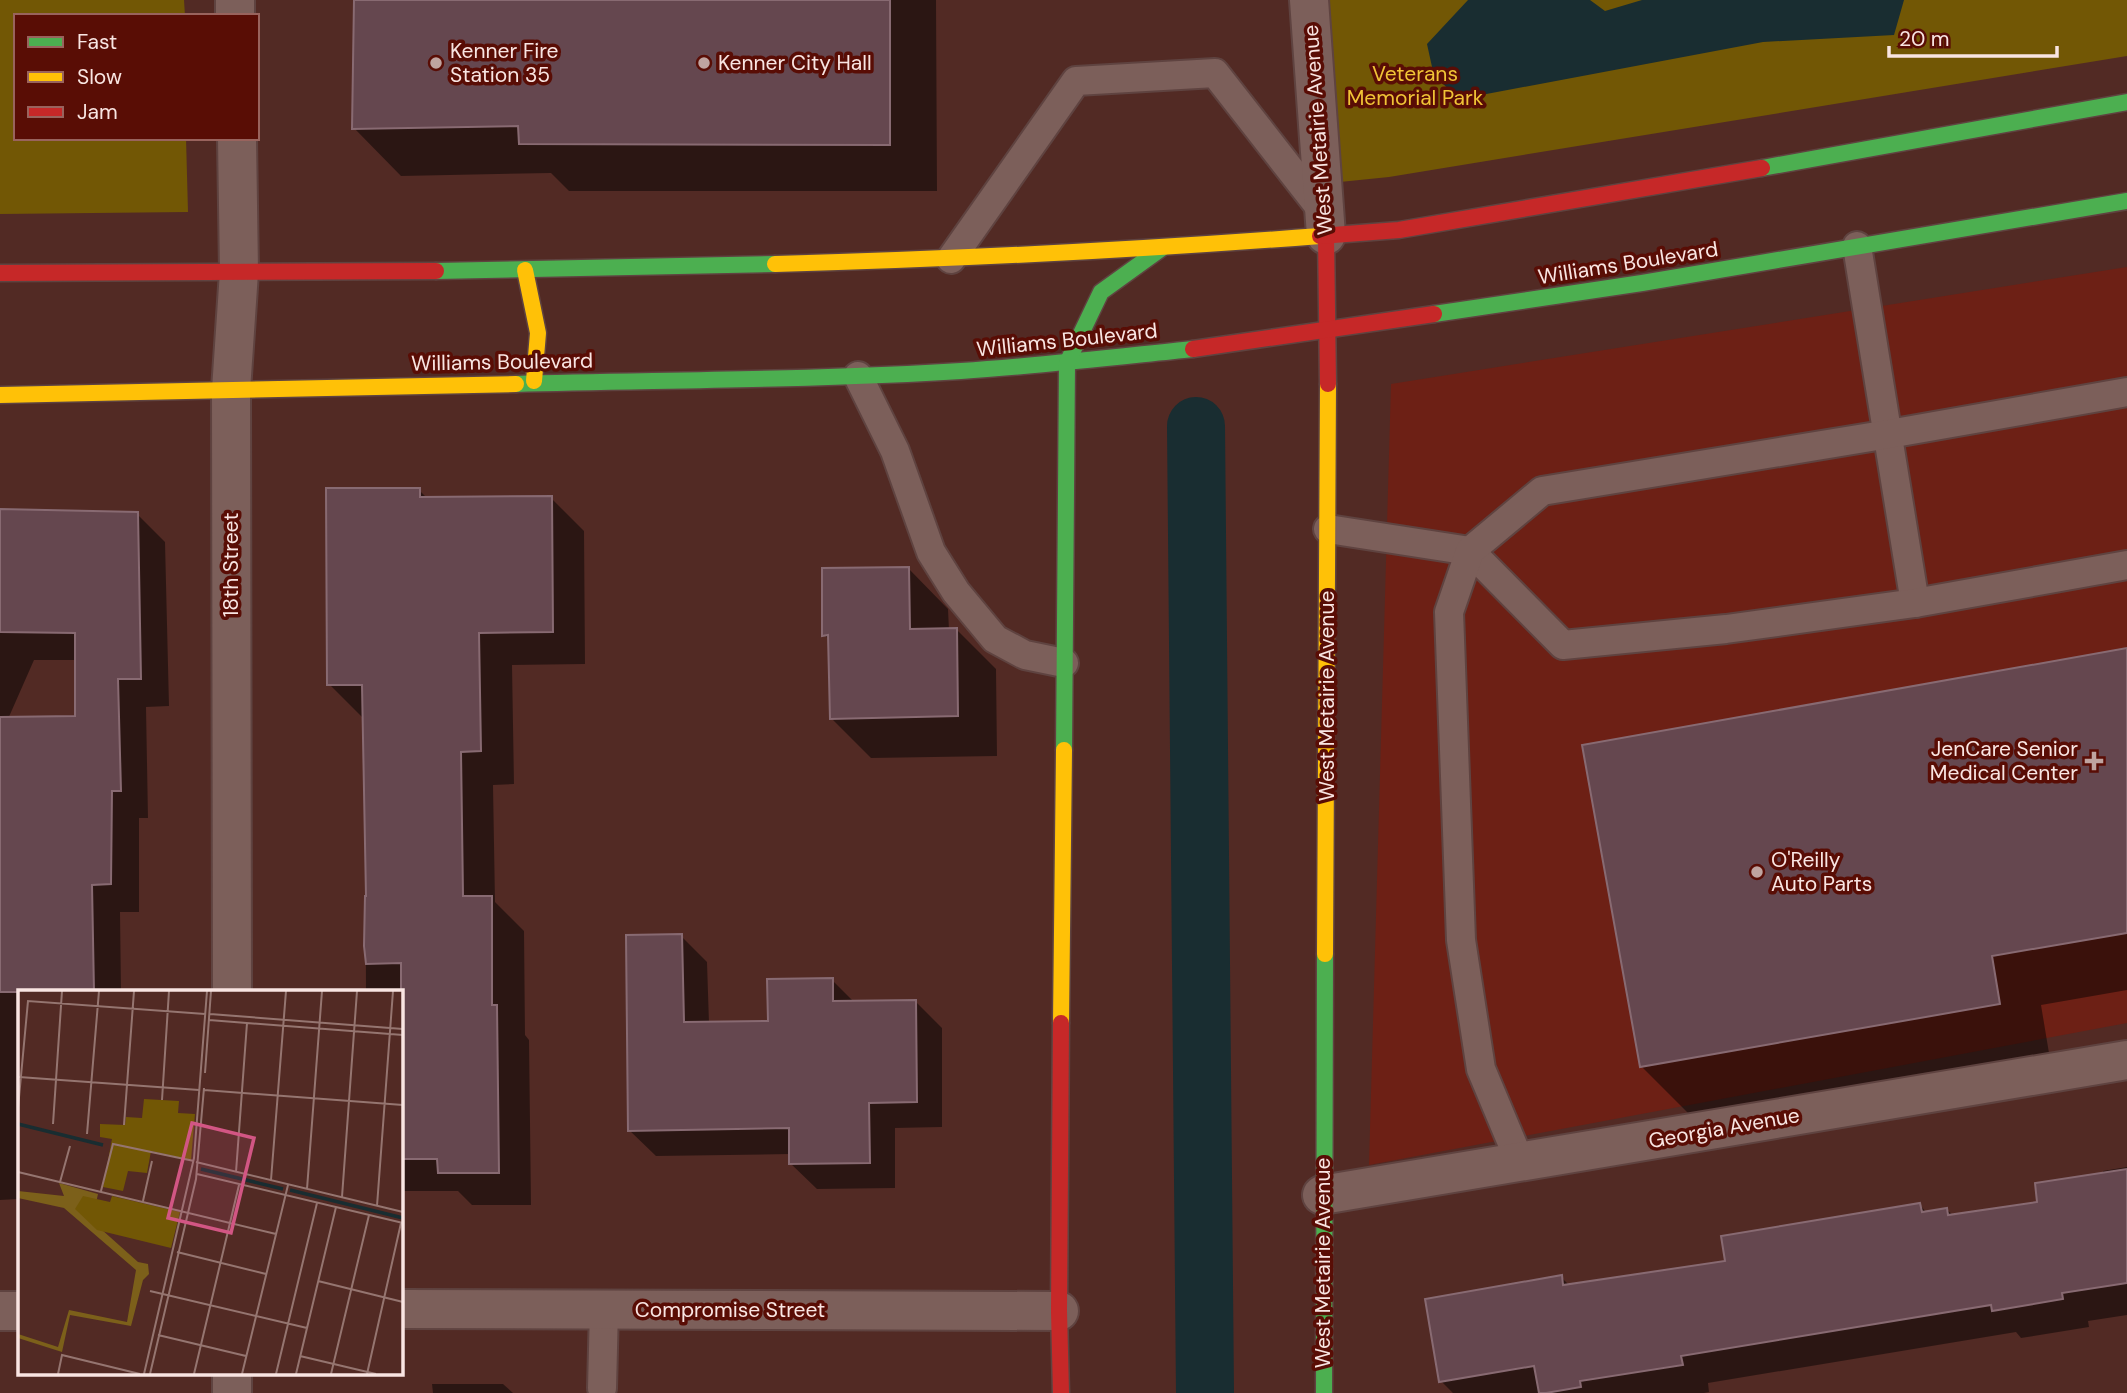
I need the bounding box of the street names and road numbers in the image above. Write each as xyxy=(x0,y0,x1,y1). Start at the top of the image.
street label: West Metairie Avenue xyxy=(1297,24,1339,236)
street label: Williams Boulevard xyxy=(1536,235,1720,291)
street label: Williams Boulevard xyxy=(975,317,1159,363)
street label: Williams Boulevard xyxy=(411,346,593,378)
street label: 18th Street xyxy=(217,513,245,617)
street label: West Metairie Avenue xyxy=(1313,591,1341,801)
street label: Georgia Avenue xyxy=(1646,1101,1802,1155)
street label: West Metairie Avenue xyxy=(1309,1158,1337,1368)
street label: Compromise Street xyxy=(635,1296,825,1324)

